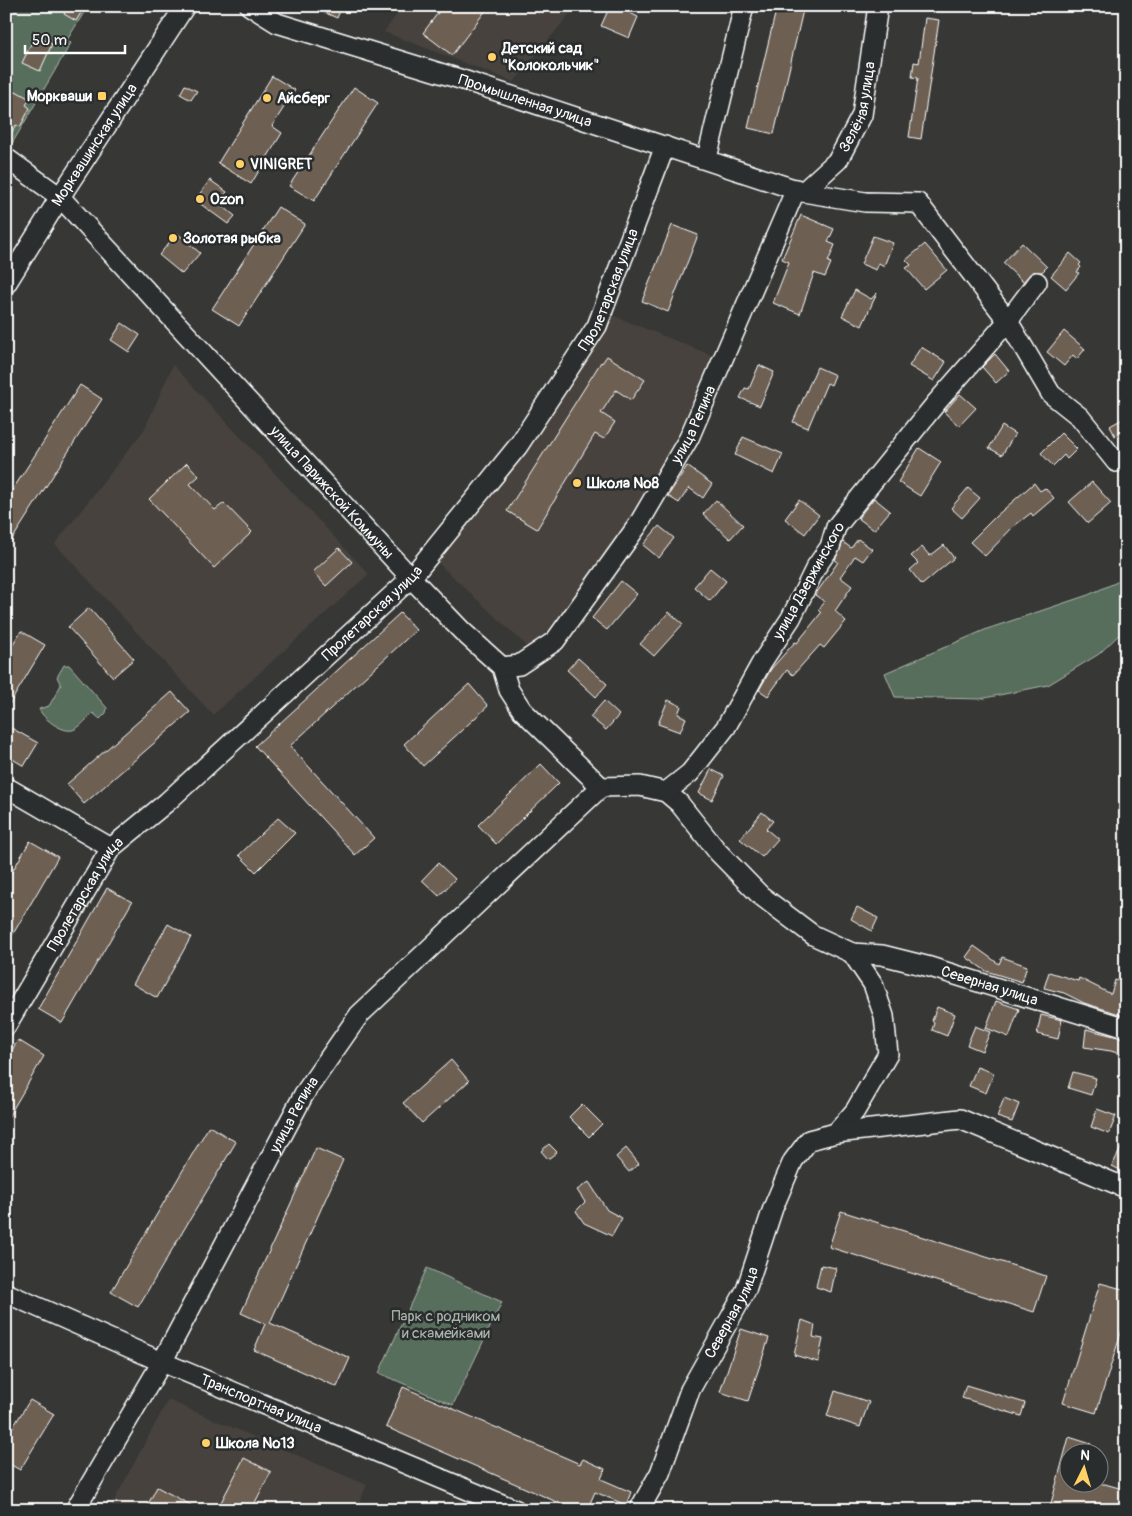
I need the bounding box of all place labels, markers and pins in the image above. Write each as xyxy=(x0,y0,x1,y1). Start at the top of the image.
place label: Детский сад "Колокольчик" xyxy=(501,39,599,75)
marker: Детский сад "Колокольчик" xyxy=(486,51,498,63)
place label: Моркваши xyxy=(27,87,92,106)
place label: Айсберг xyxy=(277,89,331,108)
marker: Моркваши xyxy=(96,90,108,102)
marker: Айсберг xyxy=(261,92,273,104)
place label: VINIGRET xyxy=(250,155,313,174)
marker: VINIGRET xyxy=(234,158,246,170)
place label: Ozon xyxy=(210,190,244,209)
marker: Ozon xyxy=(194,193,206,205)
place label: Золотая рыбка xyxy=(183,229,281,248)
marker: Золотая рыбка xyxy=(167,232,179,244)
place label: Школа №8 xyxy=(586,474,659,493)
marker: Школа №8 xyxy=(571,477,583,489)
place label: Школа №13 xyxy=(215,1434,295,1453)
marker: Школа №13 xyxy=(200,1437,212,1449)

